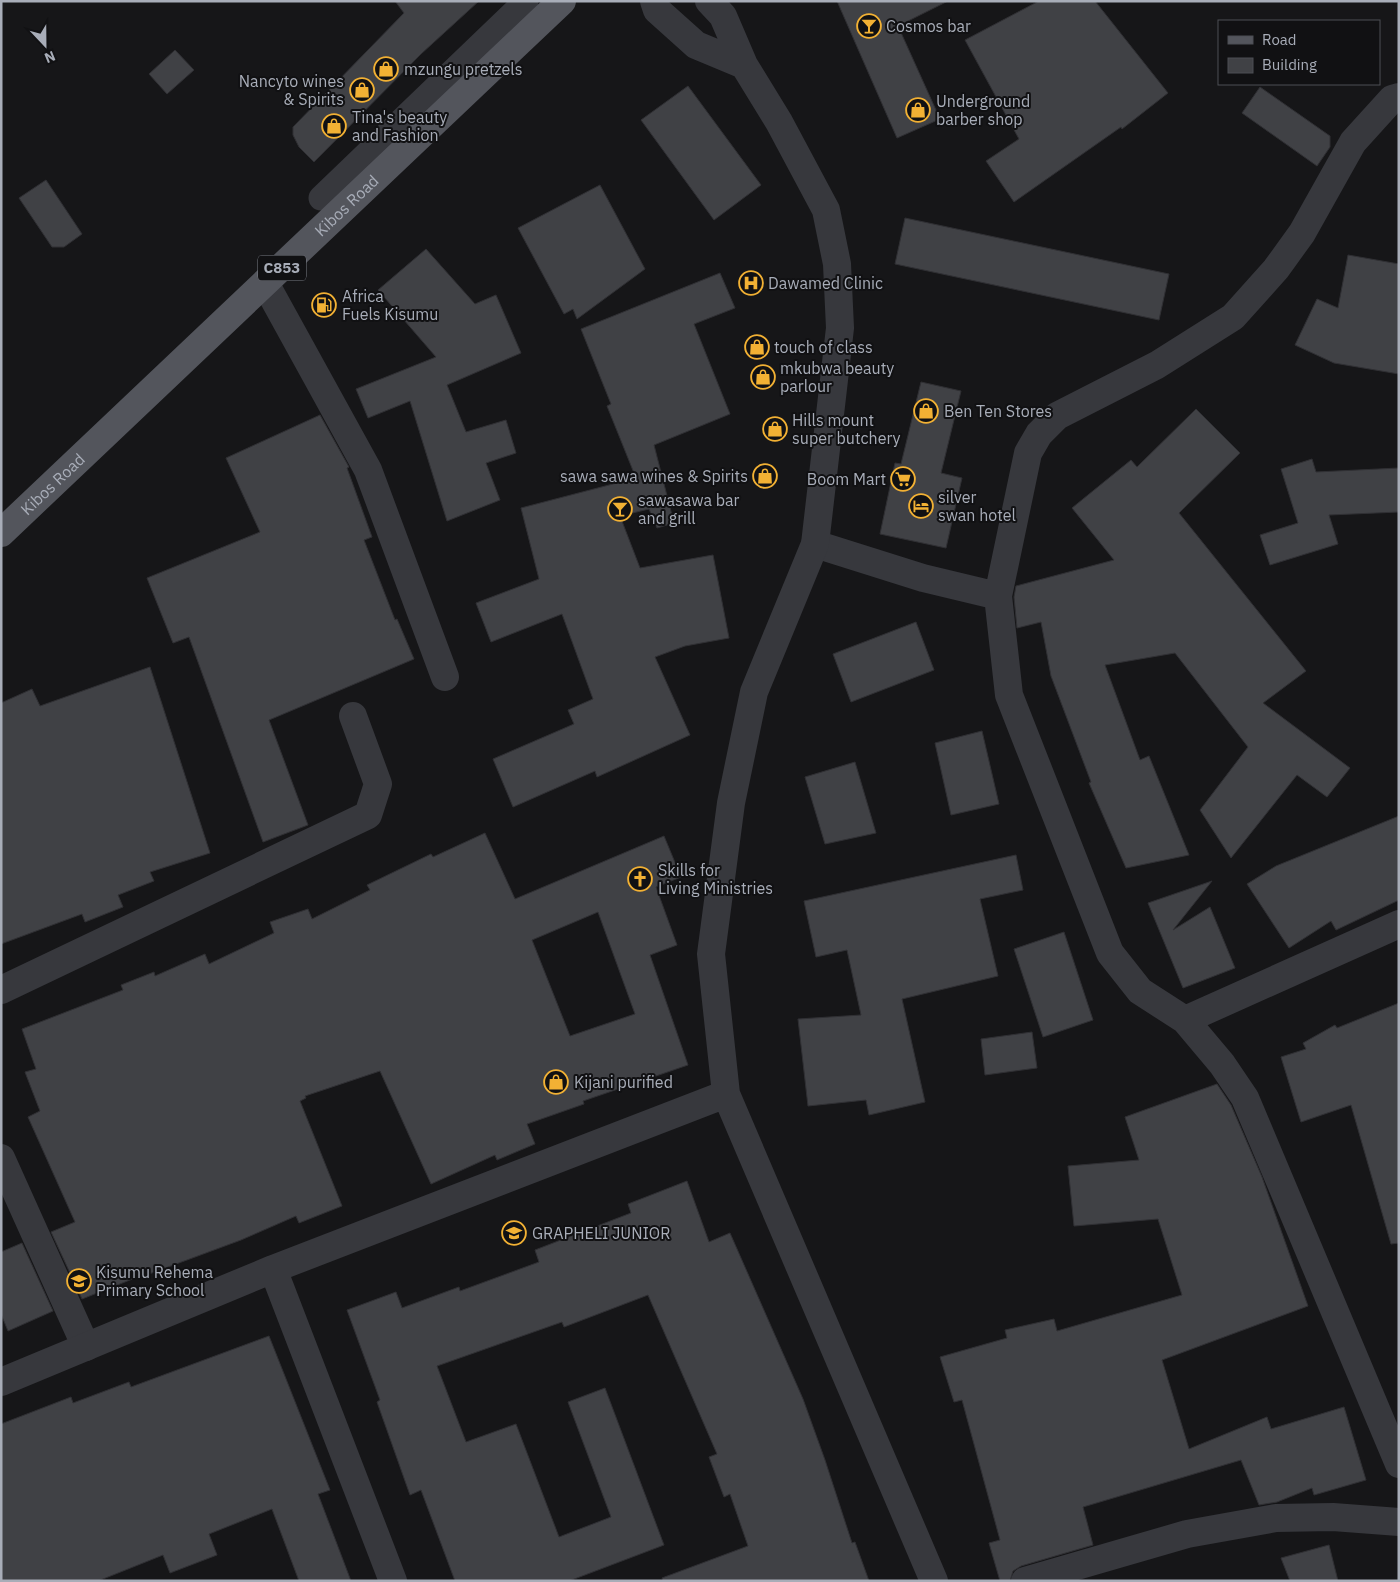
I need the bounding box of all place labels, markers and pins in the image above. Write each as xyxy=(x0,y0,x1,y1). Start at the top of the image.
bar icon: Cosmos bar xyxy=(856,13,882,39)
place label: Cosmos bar xyxy=(886,16,971,36)
shop icon: mzungu pretzels xyxy=(373,56,399,82)
place label: mzungu pretzels xyxy=(404,59,522,79)
place label: Nancyto wines & Spirits xyxy=(239,71,344,109)
shop icon: Nancyto wines & Spirits xyxy=(349,77,375,103)
place label: Underground barber shop xyxy=(936,91,1030,129)
shop icon: Underground barber shop xyxy=(905,97,931,123)
place label: Tina's beauty and Fashion xyxy=(352,107,447,145)
shop icon: Tina's beauty and Fashion xyxy=(321,113,347,139)
hospital icon: Dawamed Clinic xyxy=(738,270,764,296)
place label: Dawamed Clinic xyxy=(768,273,883,293)
place label: Africa Fuels Kisumu xyxy=(342,286,438,324)
fuel station icon: Africa Fuels Kisumu xyxy=(311,292,337,318)
shop icon: touch of class xyxy=(744,334,770,360)
place label: touch of class xyxy=(774,337,873,357)
place label: mkubwa beauty parlour xyxy=(780,358,894,396)
shop icon: mkubwa beauty parlour xyxy=(750,364,776,390)
shop icon: Ben Ten Stores xyxy=(913,398,939,424)
place label: Ben Ten Stores xyxy=(944,401,1052,421)
place label: Hills mount super butchery xyxy=(792,410,900,448)
shop icon: Hills mount super butchery xyxy=(762,416,788,442)
shop icon: sawa sawa wines & Spirits xyxy=(752,463,778,489)
place label: sawa sawa wines & Spirits xyxy=(560,466,748,486)
supermarket icon: Boom Mart xyxy=(890,466,916,492)
place label: Boom Mart xyxy=(807,469,886,489)
place label: silver swan hotel xyxy=(938,487,1016,525)
place label: sawasawa bar and grill xyxy=(638,490,740,528)
hotel icon: silver swan hotel xyxy=(908,493,934,519)
bar icon: sawasawa bar and grill xyxy=(607,496,633,522)
place label: Skills for Living Ministries xyxy=(658,860,773,898)
church icon: Skills for Living Ministries xyxy=(627,866,653,892)
shop icon: Kijani purified xyxy=(543,1069,569,1095)
place label: Kijani purified xyxy=(574,1072,673,1092)
school or university icon: GRAPHELI JUNIOR xyxy=(501,1220,527,1246)
place label: GRAPHELI JUNIOR xyxy=(532,1223,670,1243)
place label: Kisumu Rehema Primary School xyxy=(96,1262,213,1300)
school or university icon: Kisumu Rehema Primary School xyxy=(66,1268,92,1294)

